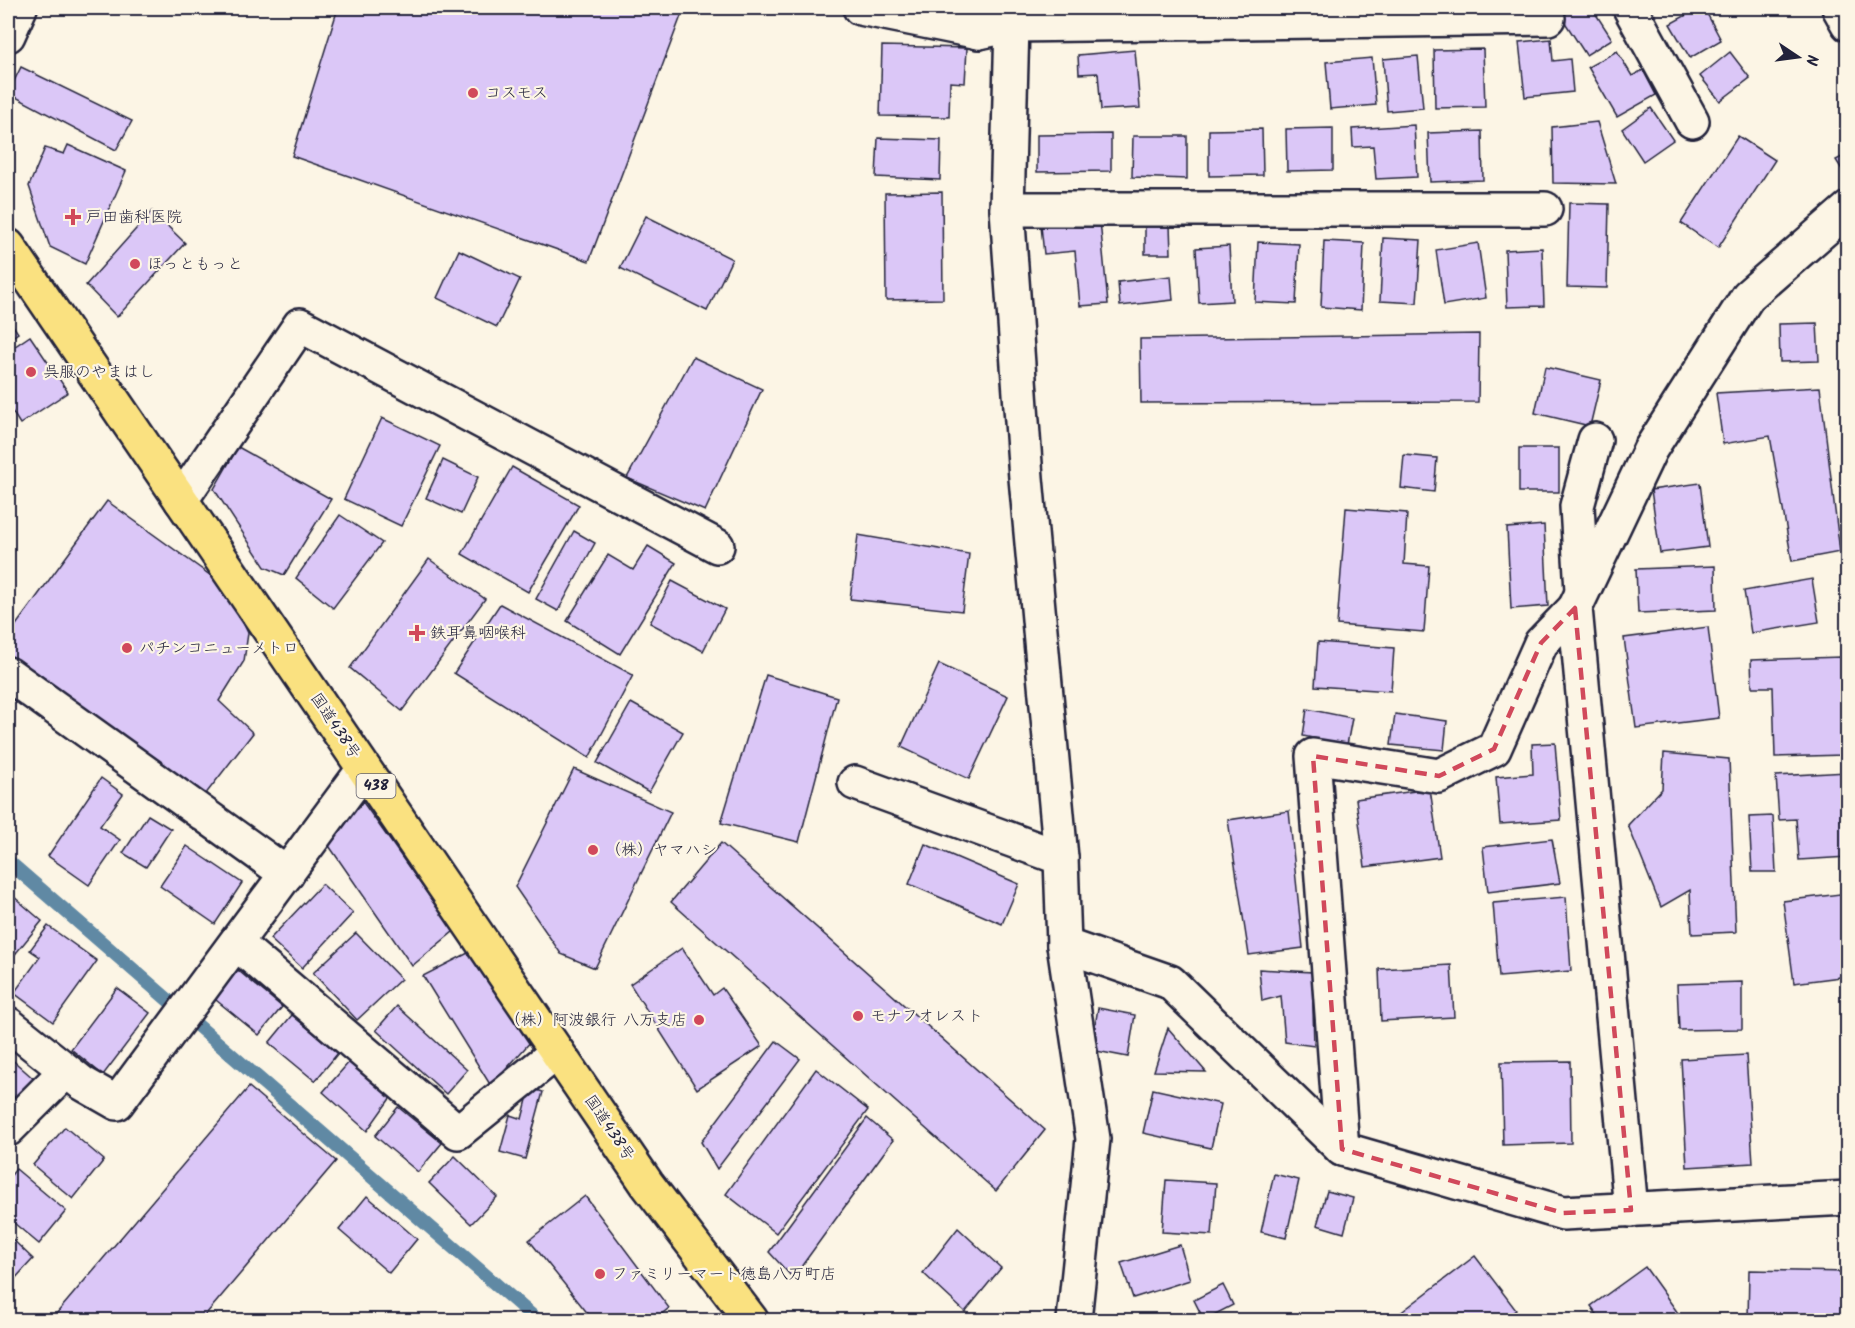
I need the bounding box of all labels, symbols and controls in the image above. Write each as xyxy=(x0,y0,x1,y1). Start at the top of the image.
north arrow xyxy=(1768,27,1828,87)
text: N xyxy=(1798,52,1824,68)
place label: コスモス xyxy=(485,81,548,106)
marker: コスモス xyxy=(466,86,480,100)
place label: 戸田歯科医院 xyxy=(86,205,182,230)
marker: 戸田歯科医院 xyxy=(64,208,82,226)
place label: ほっともっと xyxy=(147,252,243,277)
marker: ほっともっと xyxy=(128,257,142,271)
place label: 呉服のやまはし xyxy=(43,360,155,385)
marker: 呉服のやまはし xyxy=(24,365,38,379)
place label: 鉄耳鼻咽喉科 xyxy=(430,621,526,646)
marker: 鉄耳鼻咽喉科 xyxy=(408,624,426,642)
place label: パチンコニューメトロ xyxy=(139,636,299,661)
marker: パチンコニューメトロ xyxy=(120,641,134,655)
street label: 国道438号 xyxy=(304,688,366,764)
road number: 438 xyxy=(356,774,395,798)
place label: （株）ヤマハシ xyxy=(605,838,717,863)
marker: （株）ヤマハシ xyxy=(586,843,600,857)
place label: モナフオレスト xyxy=(870,1004,983,1029)
place label: （株）阿波銀行 八万支店 xyxy=(505,1008,687,1033)
marker: モナフオレスト xyxy=(851,1009,865,1023)
marker: （株）阿波銀行 八万支店 xyxy=(692,1013,706,1027)
street label: 国道438号 xyxy=(578,1090,640,1166)
place label: ファミリーマート徳島八万町店 xyxy=(612,1262,836,1287)
marker: ファミリーマート徳島八万町店 xyxy=(593,1267,607,1281)

